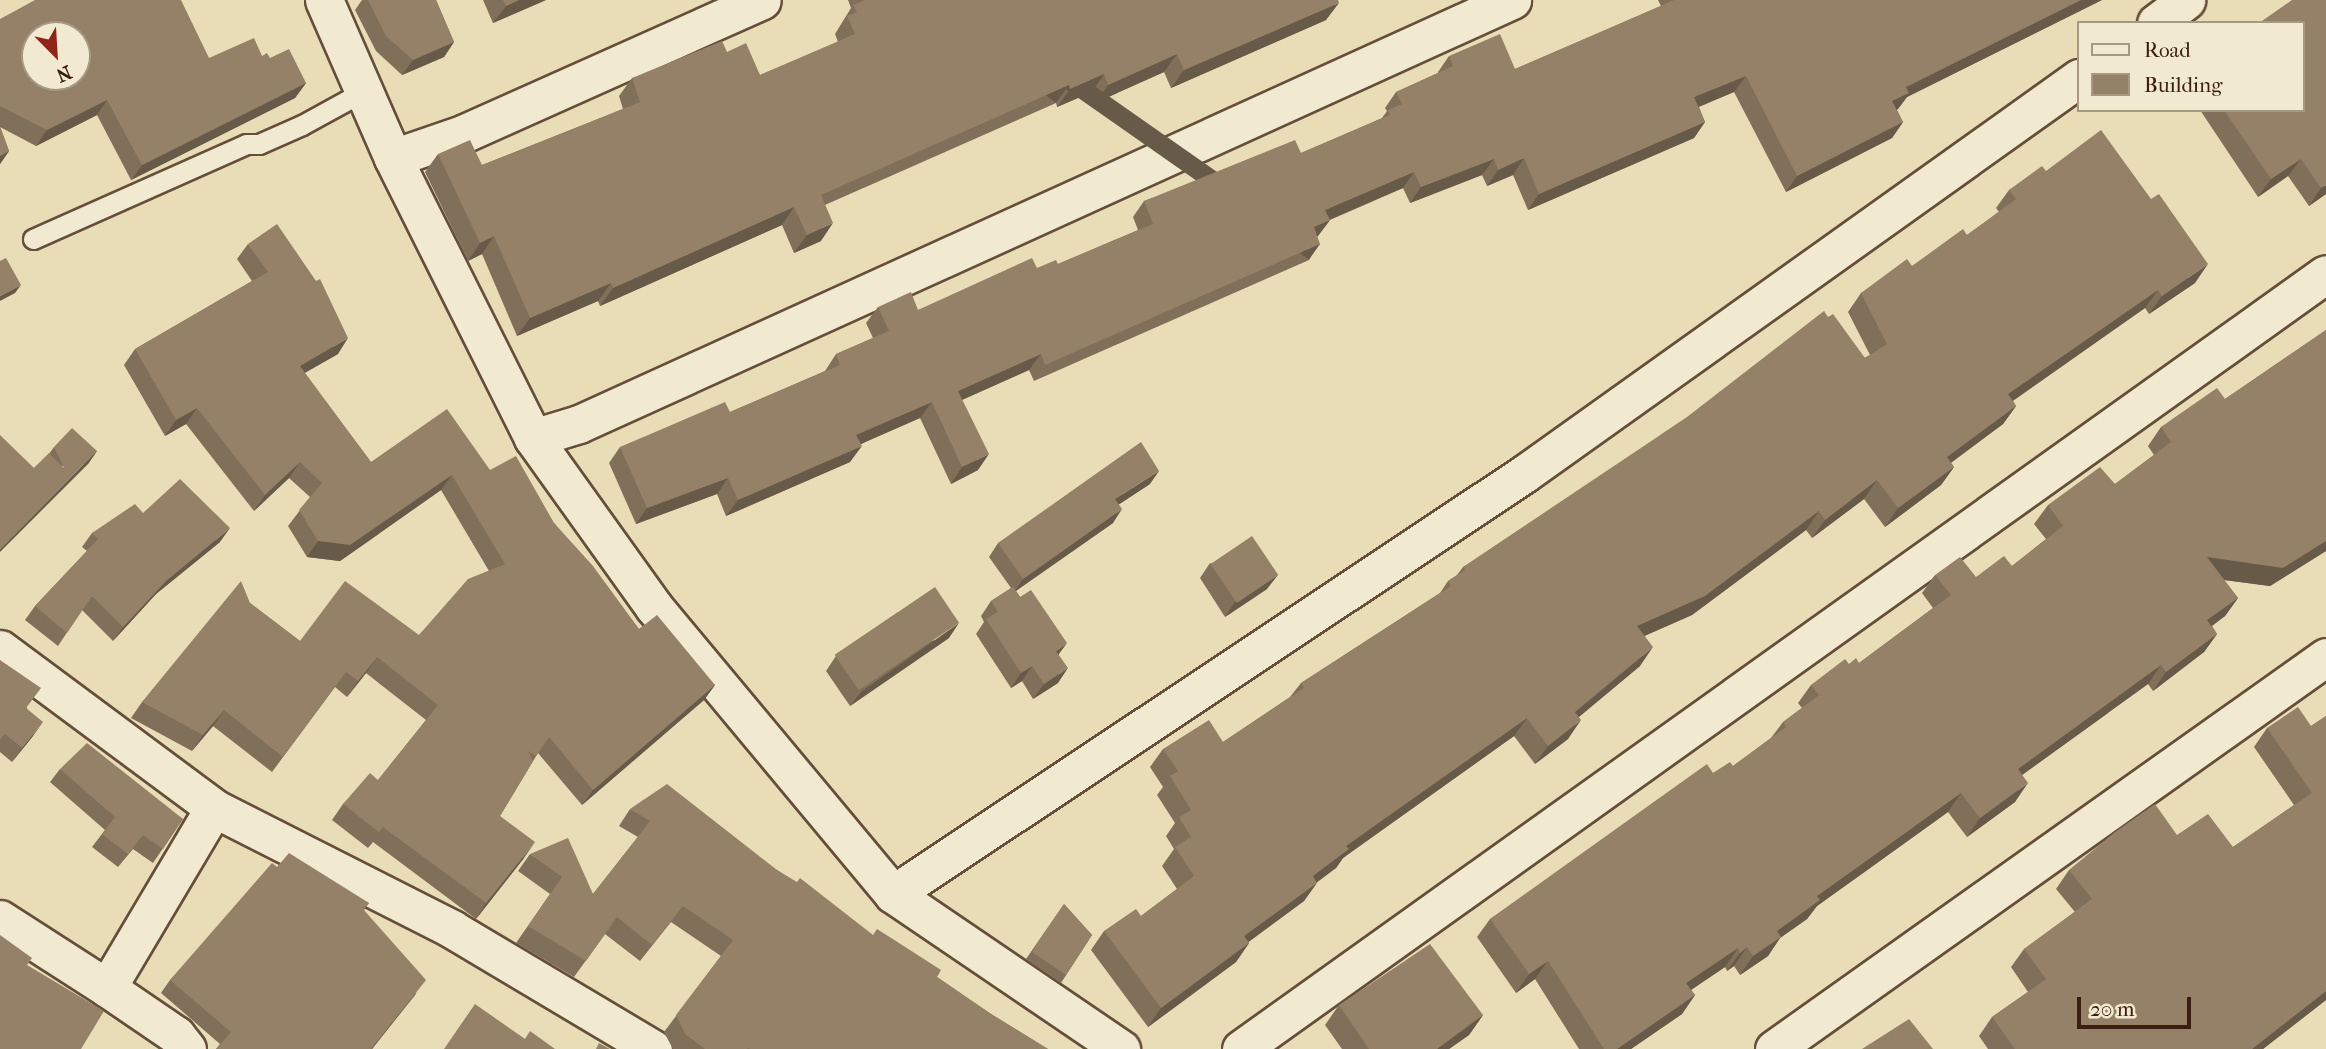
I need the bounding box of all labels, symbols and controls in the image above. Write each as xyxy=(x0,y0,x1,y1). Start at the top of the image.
north arrow xyxy=(21,21,91,91)
legend xyxy=(2078,21,2305,112)
text: Road xyxy=(2144,38,2191,62)
text: N xyxy=(53,60,75,86)
text: Building xyxy=(2144,73,2222,97)
scale bar xyxy=(2081,982,2195,1026)
text: 20 m xyxy=(2090,997,2134,1021)

